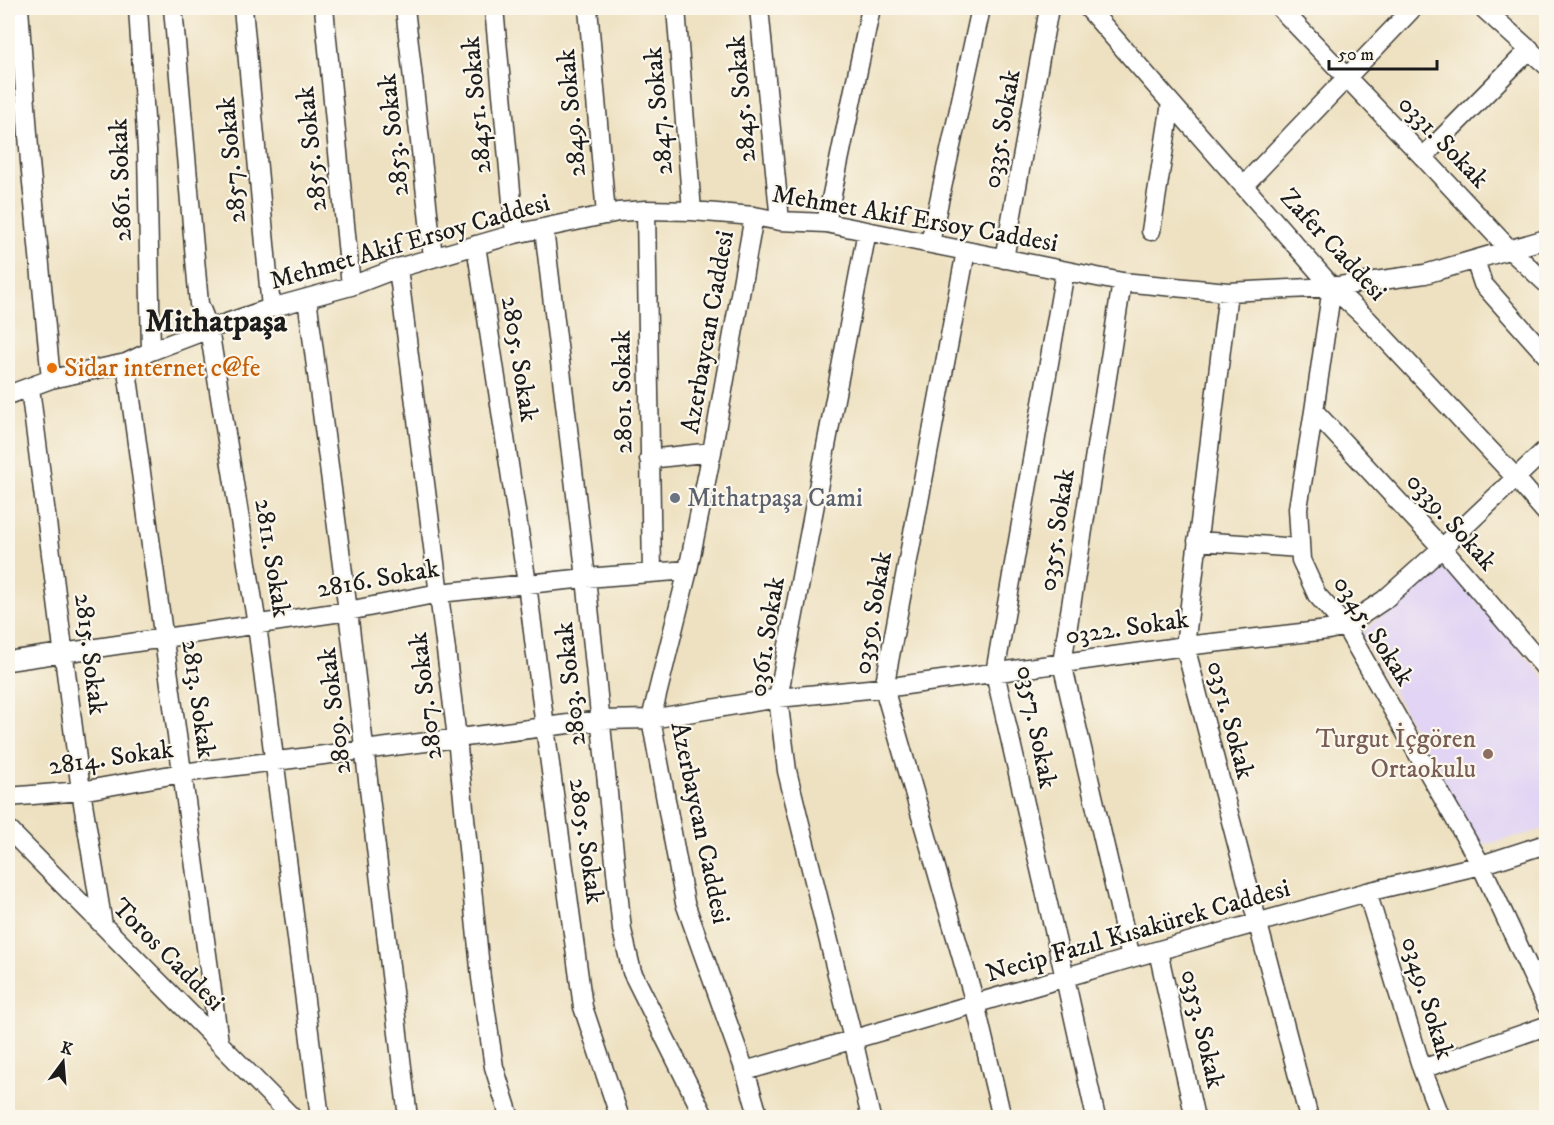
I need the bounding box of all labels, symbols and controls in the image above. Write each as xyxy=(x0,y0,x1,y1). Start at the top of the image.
scale bar xyxy=(1329,33,1437,71)
street label: 2845. Sokak xyxy=(720,34,764,164)
street label: 28451. Sokak xyxy=(455,35,499,175)
text: 50 m xyxy=(1338,44,1374,66)
street label: 2847. Sokak xyxy=(637,46,681,176)
street label: 2849. Sokak xyxy=(550,47,594,178)
street label: 0335. Sokak xyxy=(975,67,1029,191)
street label: 2853. Sokak xyxy=(371,72,417,198)
street label: 2855. Sokak xyxy=(289,85,335,213)
street label: 0331. Sokak xyxy=(1390,88,1496,196)
street label: 2857. Sokak xyxy=(210,95,254,225)
street label: 2861. Sokak xyxy=(102,118,140,242)
street label: Mehmet Akif Ersoy Caddesi xyxy=(769,178,1061,260)
street label: Zafer Caddesi xyxy=(1272,182,1394,308)
street label: Mehmet Akif Ersoy Caddesi xyxy=(266,186,554,298)
street label: Azerbaycan Caddesi xyxy=(674,228,742,436)
street label: 2805. Sokak xyxy=(493,294,545,424)
district label: Mithatpaşa xyxy=(145,302,288,342)
street label: 2801. Sokak xyxy=(605,330,641,454)
place label: Sidar internet c@fe xyxy=(64,352,261,385)
marker: Sidar internet c@fe xyxy=(45,361,59,375)
street label: 0355. Sokak xyxy=(1031,466,1083,594)
street label: 0339. Sokak xyxy=(1398,466,1504,578)
place label: Mithatpaşa Cami xyxy=(687,482,863,515)
marker: Mithatpaşa Cami xyxy=(668,491,682,505)
street label: 2811. Sokak xyxy=(246,496,298,620)
street label: 0359. Sokak xyxy=(846,549,900,677)
street label: 2816. Sokak xyxy=(314,552,442,606)
street label: 0345. Sokak xyxy=(1325,569,1421,693)
street label: 0361. Sokak xyxy=(741,574,793,700)
street label: 2815. Sokak xyxy=(66,591,114,717)
street label: 0322. Sokak xyxy=(1063,603,1191,653)
street label: 2803. Sokak xyxy=(548,620,594,747)
street label: 2807. Sokak xyxy=(402,630,450,762)
street label: 2813. Sokak xyxy=(173,637,223,761)
street label: 2809. Sokak xyxy=(311,646,359,776)
street label: 0351. Sokak xyxy=(1198,657,1262,783)
street label: 0357. Sokak xyxy=(1008,663,1064,792)
street label: Azerbaycan Caddesi xyxy=(663,719,737,927)
place label: Turgut İçgören Ortaokulu xyxy=(1316,722,1476,786)
street label: 2814. Sokak xyxy=(46,733,176,783)
marker: Turgut İçgören Ortaokulu xyxy=(1481,747,1495,761)
street label: 2805. Sokak xyxy=(561,776,611,906)
street label: Necip Fazıl Kısakürek Caddesi xyxy=(982,872,1294,990)
street label: Toros Caddesi xyxy=(105,892,231,1018)
street label: 0349. Sokak xyxy=(1393,933,1461,1063)
street label: 0353. Sokak xyxy=(1172,966,1232,1092)
north arrow xyxy=(33,1032,93,1092)
text: K xyxy=(59,1037,76,1060)

